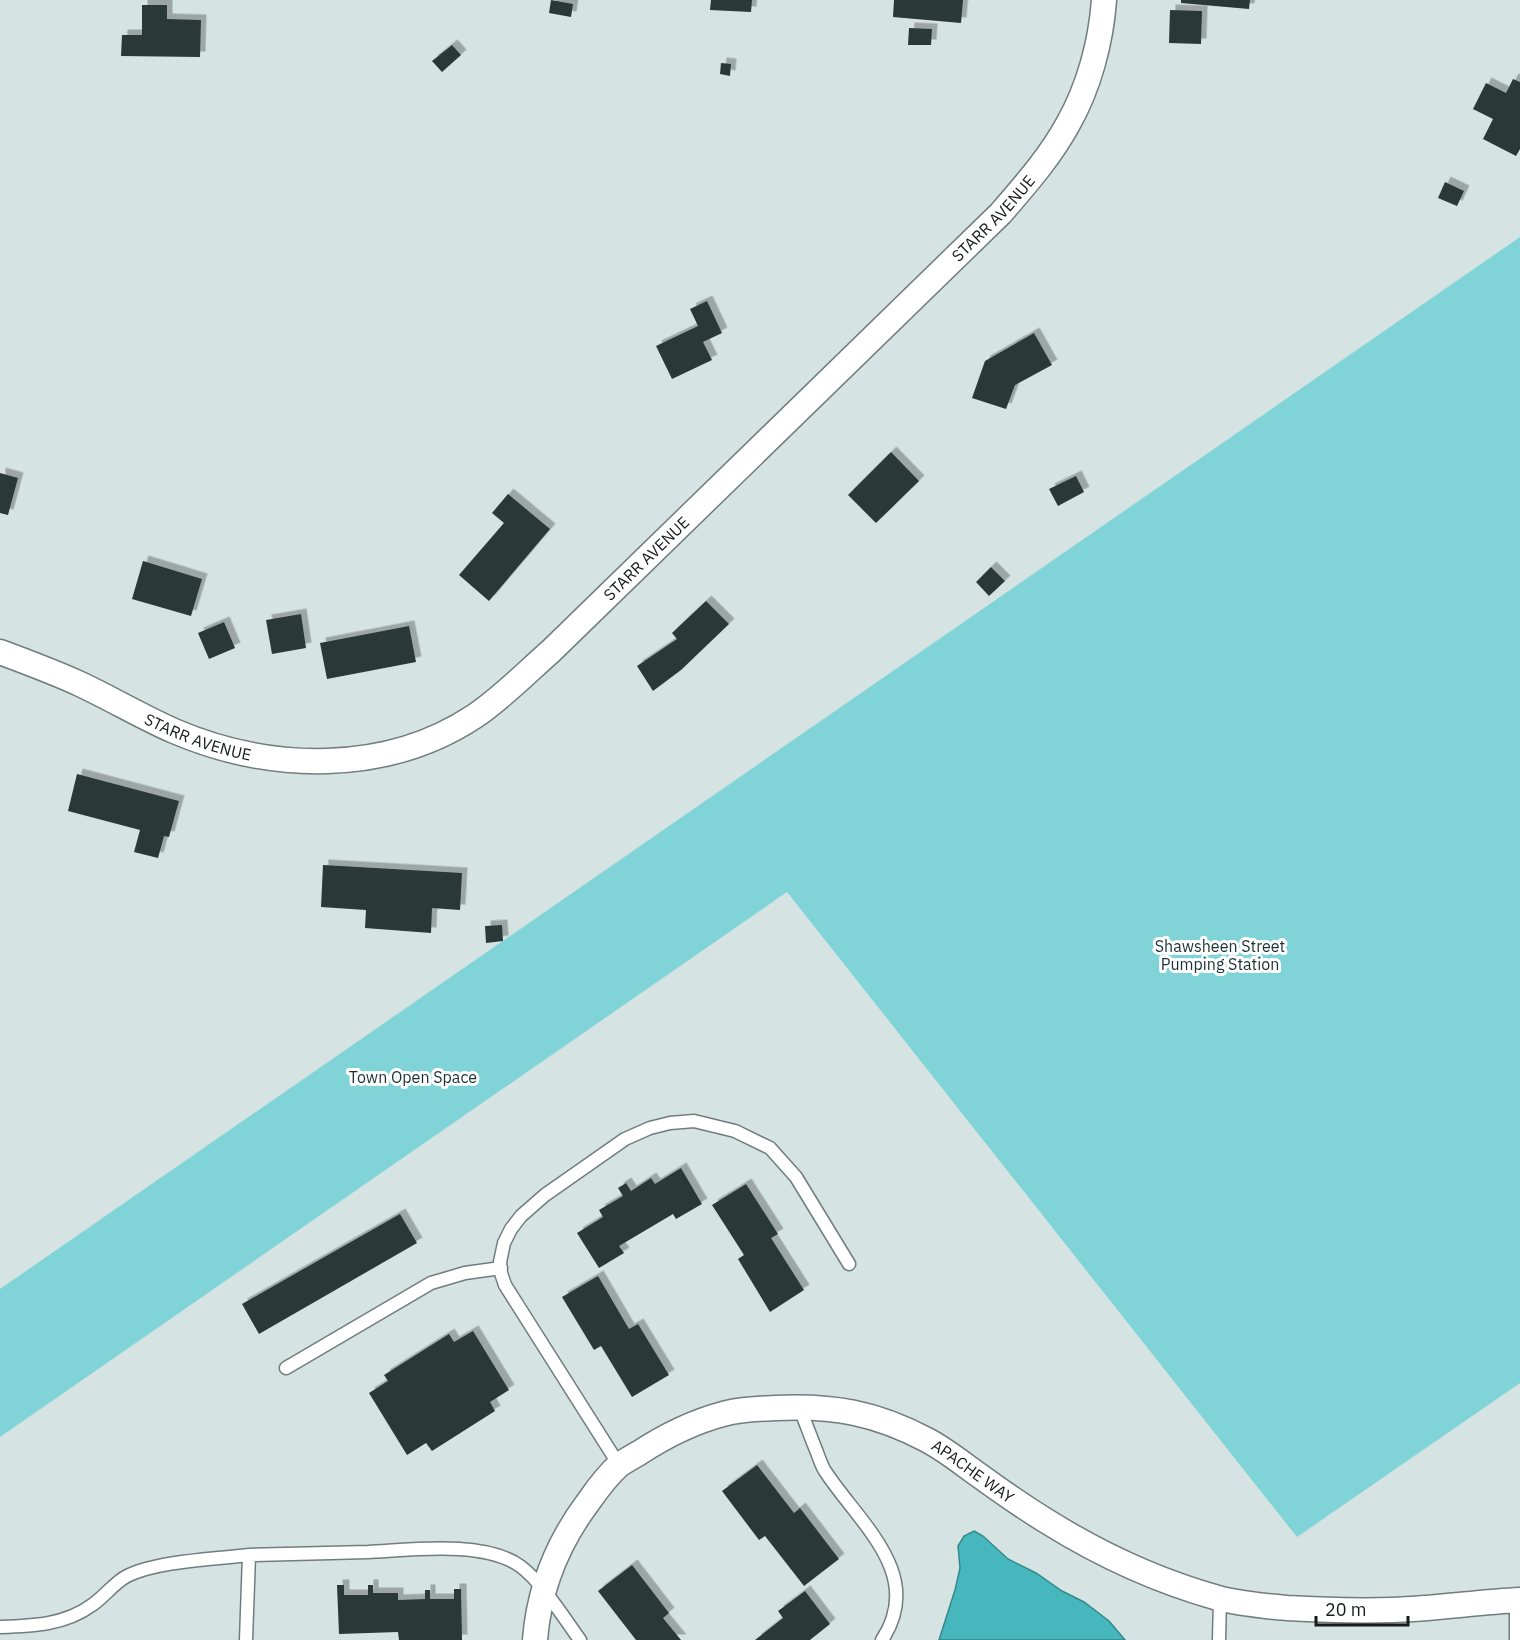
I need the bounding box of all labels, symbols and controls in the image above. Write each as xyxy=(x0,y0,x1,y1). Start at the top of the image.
street label: STARR AVENUE xyxy=(947,171,1039,266)
street label: STARR AVENUE xyxy=(599,512,693,605)
street label: STARR AVENUE xyxy=(141,709,253,764)
park label: Shawsheen Street Pumping Station xyxy=(1155,936,1285,974)
park label: Town Open Space xyxy=(349,1067,477,1087)
street label: APACHE WAY xyxy=(928,1435,1019,1508)
scale bar xyxy=(1316,1589,1408,1627)
text: 20 m xyxy=(1325,1598,1367,1621)

